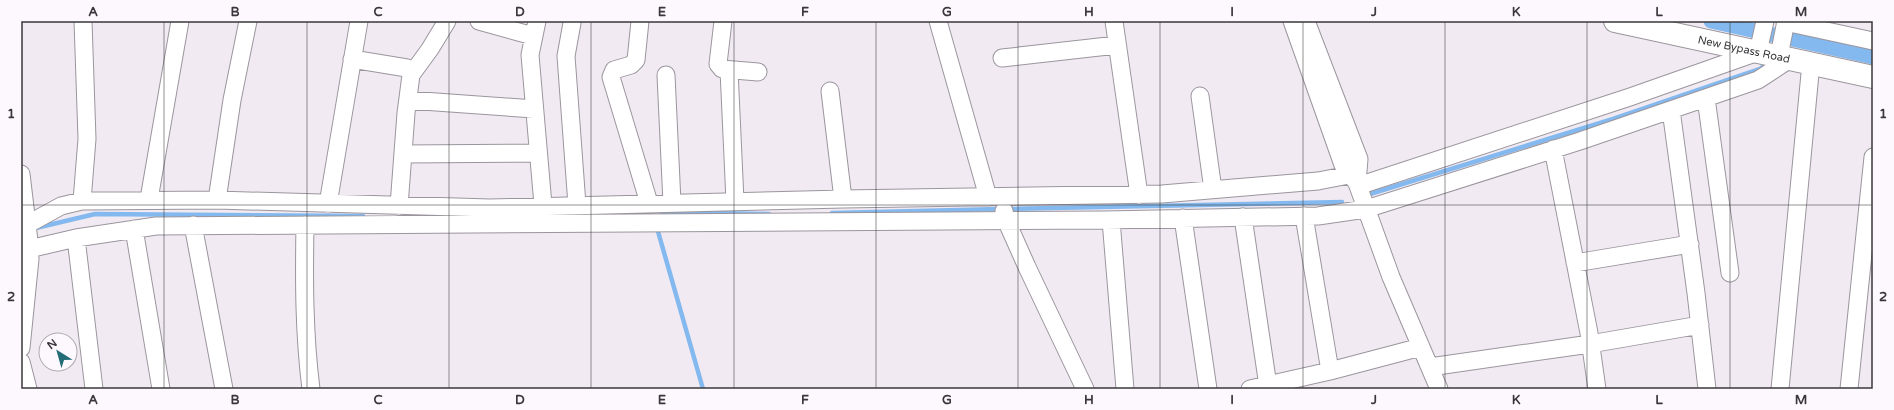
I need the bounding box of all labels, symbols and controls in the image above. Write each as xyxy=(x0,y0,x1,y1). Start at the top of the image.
text: A xyxy=(88,4,98,20)
text: B xyxy=(230,4,240,20)
text: C xyxy=(373,4,383,20)
text: D xyxy=(515,4,525,20)
text: E xyxy=(658,4,666,20)
text: F xyxy=(801,4,809,20)
text: G xyxy=(942,4,952,20)
text: H xyxy=(1084,4,1094,20)
text: I xyxy=(1230,4,1234,20)
text: J xyxy=(1370,4,1377,20)
text: K xyxy=(1512,4,1521,20)
text: L xyxy=(1655,4,1663,20)
text: M xyxy=(1795,4,1807,20)
street label: New Bypass Road xyxy=(1697,33,1791,66)
text: 1 xyxy=(7,106,15,122)
text: 1 xyxy=(1879,106,1887,122)
text: 2 xyxy=(7,289,15,305)
text: 2 xyxy=(1879,289,1887,305)
north arrow xyxy=(38,332,78,372)
text: N xyxy=(45,337,60,352)
text: A xyxy=(88,392,98,408)
text: B xyxy=(230,392,240,408)
text: C xyxy=(373,392,383,408)
text: D xyxy=(515,392,525,408)
text: E xyxy=(658,392,666,408)
text: F xyxy=(801,392,809,408)
text: G xyxy=(942,392,952,408)
text: H xyxy=(1084,392,1094,408)
text: I xyxy=(1230,392,1234,408)
text: J xyxy=(1370,392,1377,408)
text: K xyxy=(1512,392,1521,408)
text: L xyxy=(1655,392,1663,408)
text: M xyxy=(1795,392,1807,408)

